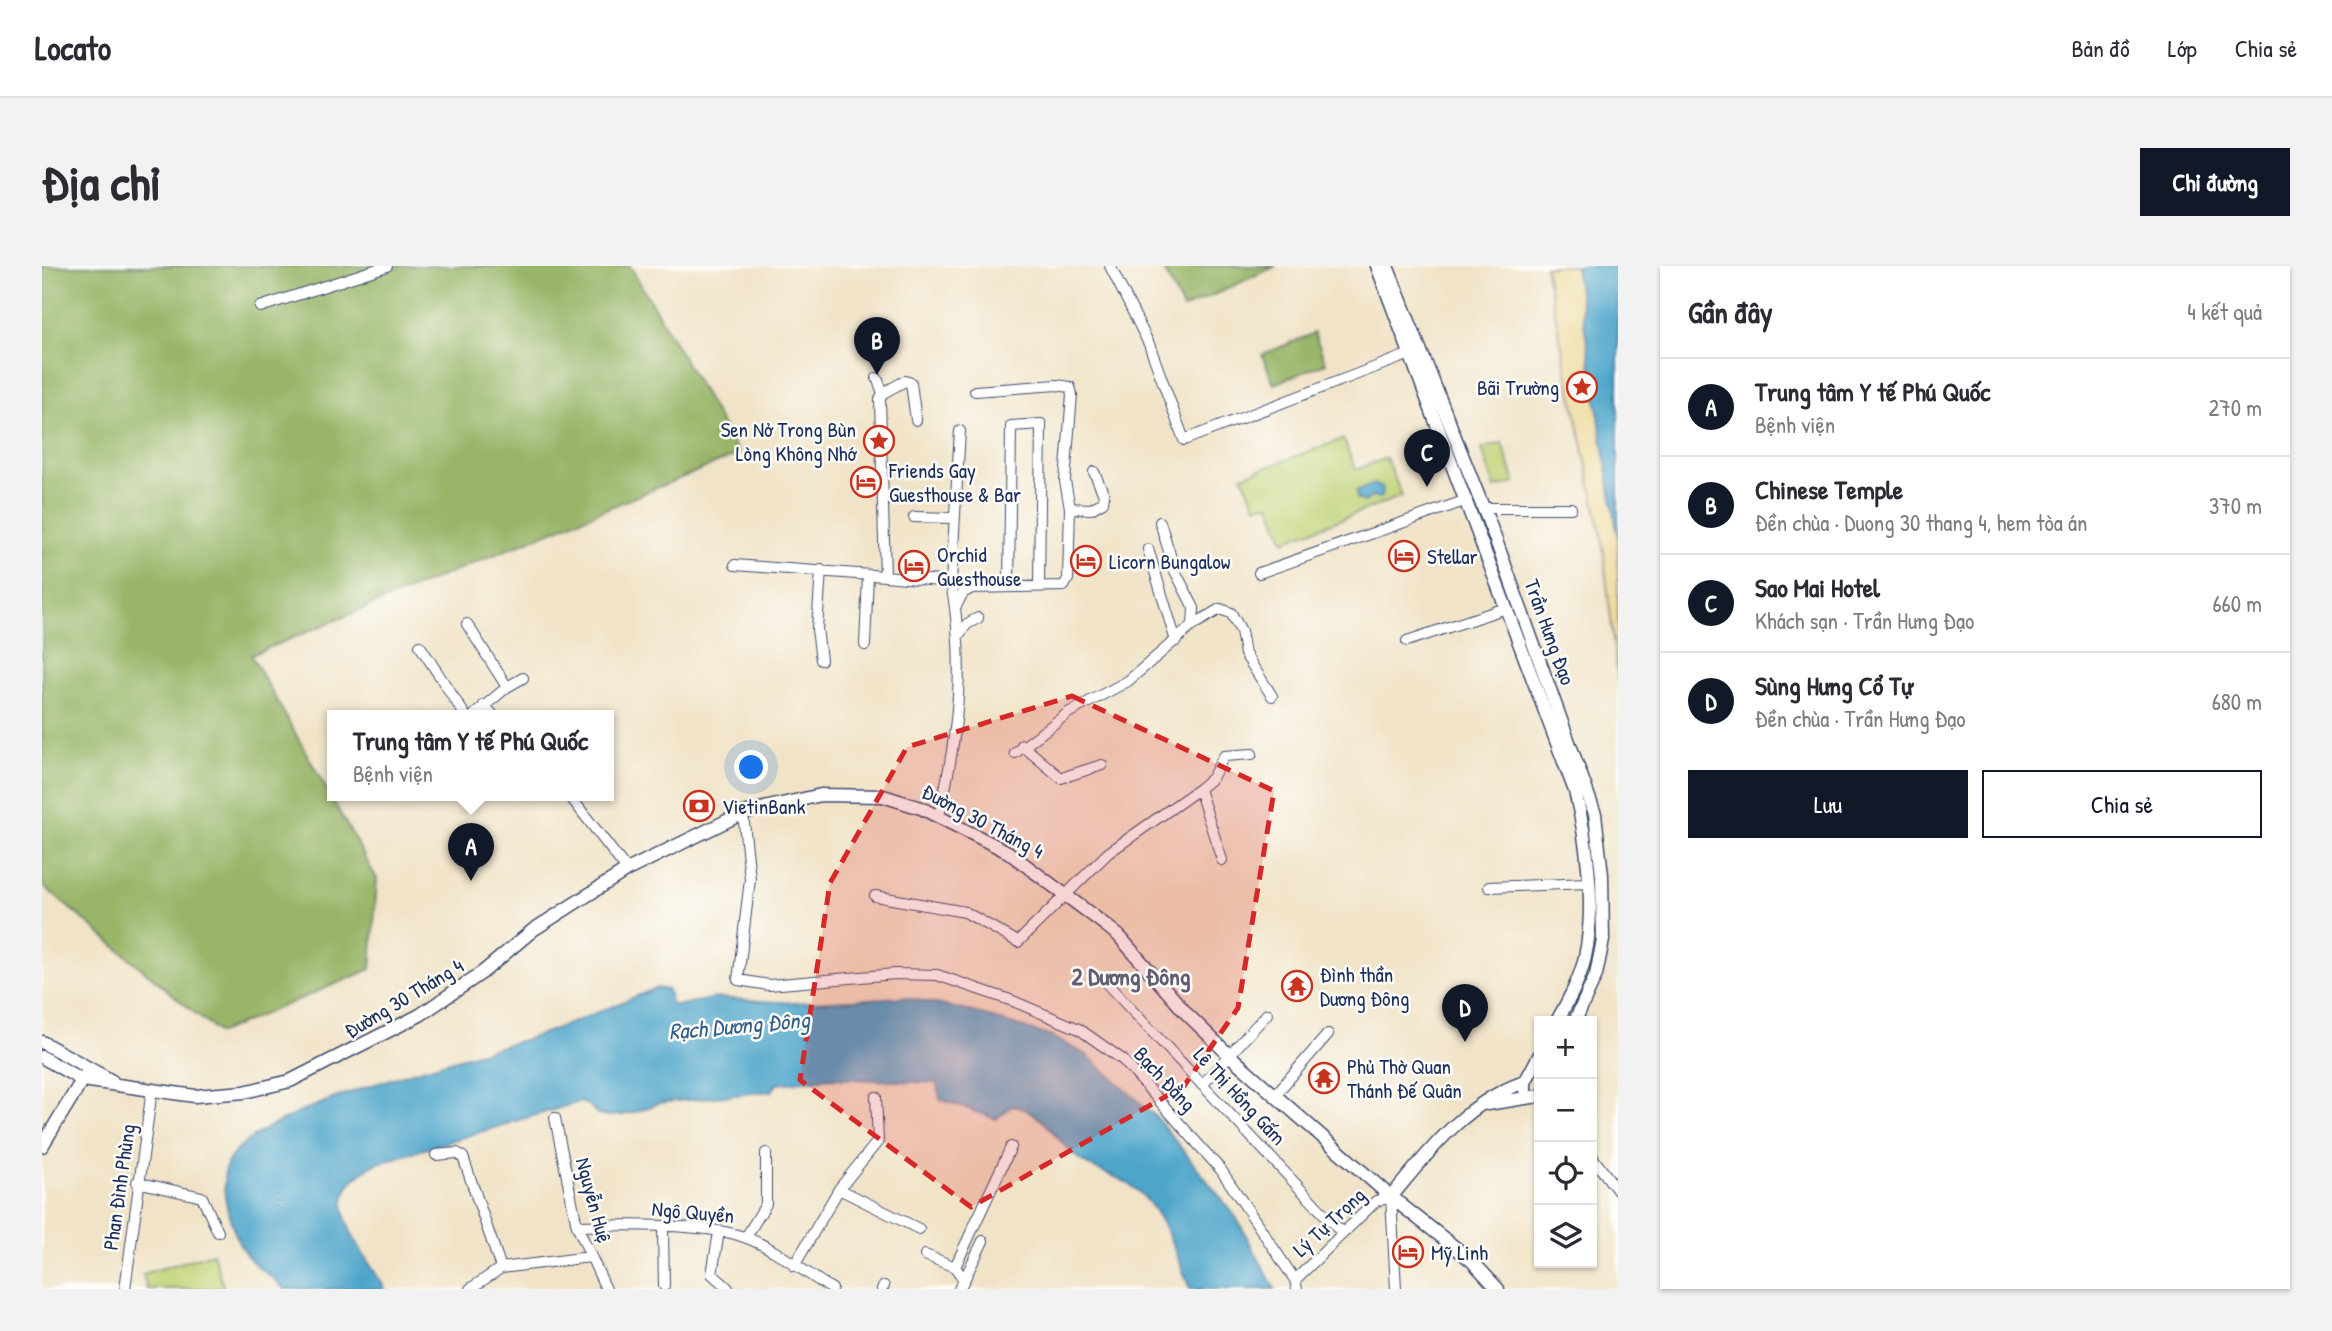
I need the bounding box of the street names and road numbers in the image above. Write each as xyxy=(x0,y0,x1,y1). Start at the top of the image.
street label: Trần Hưng Đạo xyxy=(1517,575,1583,689)
street label: Đường 30 Tháng 4 xyxy=(917,777,1049,865)
street label: Đường 30 Tháng 4 xyxy=(339,951,469,1045)
street label: Bạch Đằng xyxy=(1127,1040,1203,1118)
street label: Lê Thị Hồng Gấm xyxy=(1187,1041,1293,1151)
street label: Phan Đình Phùng xyxy=(96,1122,142,1252)
street label: Nguyễn Huệ xyxy=(569,1154,619,1246)
street label: Lý Tự Trọng xyxy=(1286,1181,1372,1263)
street label: Ngô Quyền xyxy=(651,1194,735,1230)

